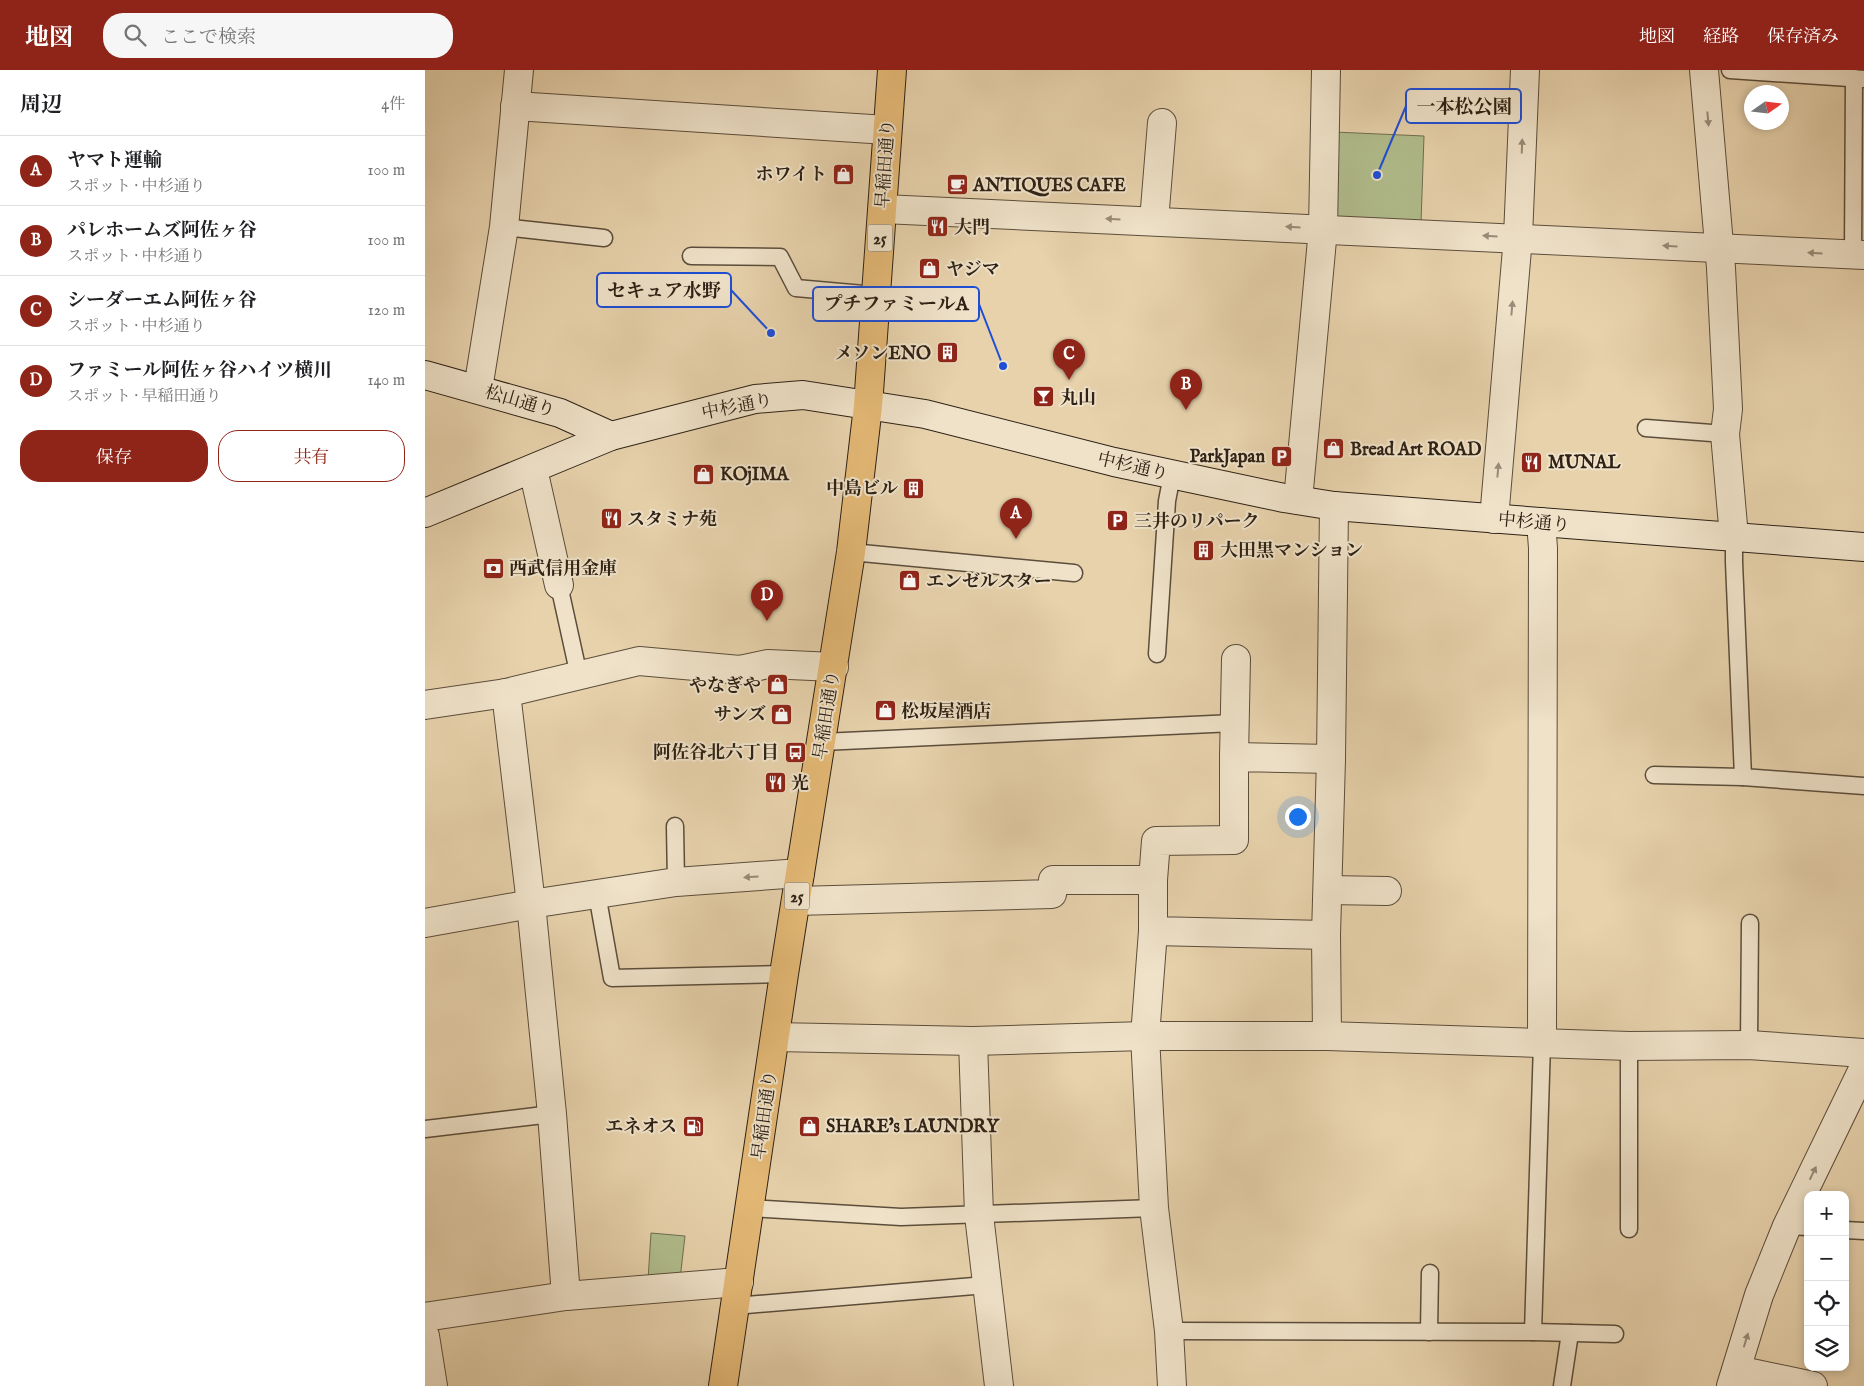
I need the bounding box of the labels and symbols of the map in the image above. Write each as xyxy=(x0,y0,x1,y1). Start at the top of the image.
north arrow xyxy=(1744,85,1789,130)
callout: 一本松公園 xyxy=(1406,89,1521,123)
text: 一本松公園 xyxy=(1416,96,1512,120)
one-way arrow xyxy=(1704,111,1712,127)
street label: 早稲田通り xyxy=(872,118,901,210)
one-way arrow xyxy=(1518,138,1526,154)
shop icon: ホワイト xyxy=(831,162,855,186)
place label: ホワイト xyxy=(756,164,827,187)
cafe icon: ANTIQUES CAFE xyxy=(945,173,969,197)
place label: ANTIQUES CAFE xyxy=(972,175,1126,198)
restaurant icon: 大門 xyxy=(926,215,950,239)
one-way arrow xyxy=(1105,215,1121,223)
place label: 大門 xyxy=(954,217,990,240)
one-way arrow xyxy=(1284,223,1300,231)
road number: 25 xyxy=(867,224,893,252)
one-way arrow xyxy=(1482,232,1498,240)
one-way arrow xyxy=(1661,241,1677,249)
one-way arrow xyxy=(1807,248,1823,256)
shop icon: ヤジマ xyxy=(918,257,942,281)
place label: ヤジマ xyxy=(946,259,1000,282)
callout: セキュア水野 xyxy=(597,273,731,307)
text: セキュア水野 xyxy=(607,280,721,304)
callout: プチファミールA xyxy=(813,287,979,321)
text: プチファミールA xyxy=(823,293,970,317)
one-way arrow xyxy=(1508,300,1516,316)
pin: C xyxy=(1053,339,1085,380)
building icon: メソンENO xyxy=(935,341,959,365)
place label: メソンENO xyxy=(835,343,931,366)
pin: B xyxy=(1170,369,1202,410)
street label: 松山通り xyxy=(482,381,557,423)
bar icon: 丸山 xyxy=(1032,385,1056,409)
place label: 丸山 xyxy=(1060,387,1096,410)
street label: 中杉通り xyxy=(700,389,775,426)
shop icon: Bread Art ROAD xyxy=(1322,437,1346,461)
place label: Bread Art ROAD xyxy=(1350,439,1482,462)
parking icon: ParkJapan xyxy=(1269,444,1293,468)
place label: ParkJapan xyxy=(1189,446,1265,469)
street label: 中杉通り xyxy=(1095,448,1170,487)
restaurant icon: MUNAL xyxy=(1520,450,1544,474)
place label: MUNAL xyxy=(1548,452,1621,475)
shop icon: KOjIMA xyxy=(692,462,716,486)
one-way arrow xyxy=(1495,462,1503,478)
place label: KOjIMA xyxy=(720,464,790,487)
building icon: 中島ビル xyxy=(902,476,926,500)
place label: 中島ビル xyxy=(826,478,898,501)
pin: A xyxy=(1000,498,1032,539)
restaurant icon: スタミナ苑 xyxy=(599,507,623,531)
place label: スタミナ苑 xyxy=(627,509,717,532)
parking icon: 三井のリパーク xyxy=(1106,509,1130,533)
street label: 中杉通り xyxy=(1497,509,1571,538)
place label: 三井のリパーク xyxy=(1134,511,1259,534)
building icon: 大田黒マンション xyxy=(1192,538,1216,562)
place label: 大田黒マンション xyxy=(1220,540,1363,563)
bank icon: 西武信用金庫 xyxy=(481,556,505,580)
place label: 西武信用金庫 xyxy=(509,558,617,581)
shop icon: エンゼルスター xyxy=(898,569,922,593)
place label: エンゼルスター xyxy=(926,571,1051,594)
pin: D xyxy=(751,580,783,621)
street label: 早稲田通り xyxy=(809,669,846,761)
shop icon: やなぎや xyxy=(765,673,789,697)
place label: やなぎや xyxy=(689,675,761,698)
shop icon: 松坂屋酒店 xyxy=(873,699,897,723)
place label: 松坂屋酒店 xyxy=(901,701,991,724)
shop icon: サンズ xyxy=(770,702,794,726)
place label: サンズ xyxy=(713,704,766,727)
bus stop icon: 阿佐谷北六丁目 xyxy=(783,740,807,764)
place label: 阿佐谷北六丁目 xyxy=(653,742,779,765)
restaurant icon: 光 xyxy=(763,771,787,795)
place label: 光 xyxy=(791,773,809,796)
your location xyxy=(1285,804,1311,830)
one-way arrow xyxy=(743,873,759,881)
road number: 25 xyxy=(785,882,809,909)
street label: 早稲田通り xyxy=(748,1069,783,1161)
fuel station icon: エネオス xyxy=(681,1114,705,1138)
shop icon: SHARE's LAUNDRY xyxy=(798,1114,822,1138)
place label: エネオス xyxy=(605,1116,677,1139)
place label: SHARE's LAUNDRY xyxy=(826,1116,1001,1139)
one-way arrow xyxy=(1809,1166,1817,1180)
one-way arrow xyxy=(1742,1332,1750,1347)

